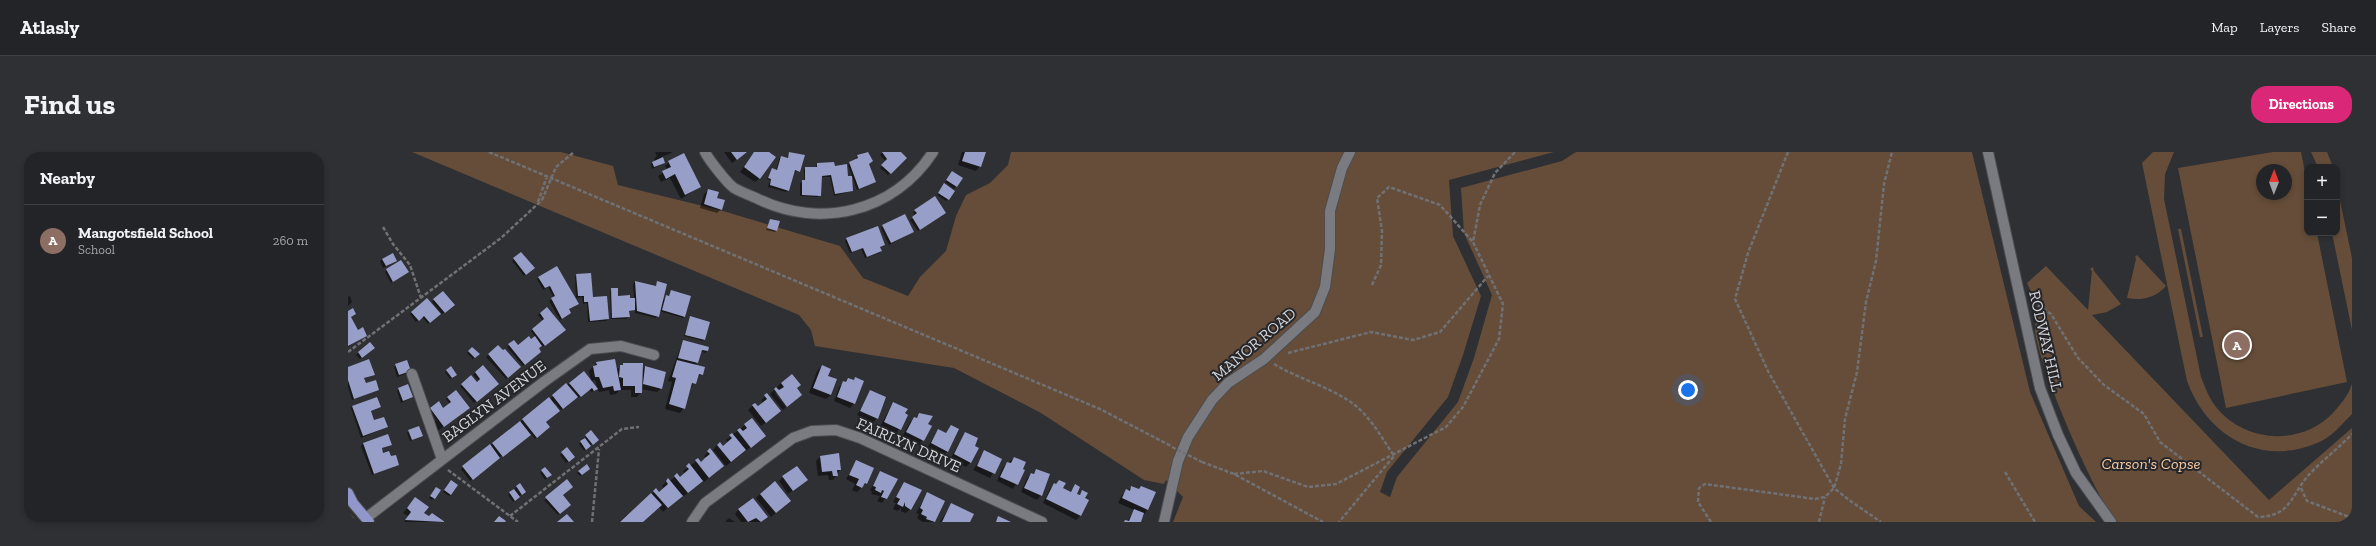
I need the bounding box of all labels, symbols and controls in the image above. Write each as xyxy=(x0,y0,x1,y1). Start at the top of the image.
text: Atlasly xyxy=(20,16,79,39)
text: Map xyxy=(2211,19,2238,36)
text: Layers xyxy=(2260,19,2299,36)
text: Share xyxy=(2321,19,2356,36)
button: Directions xyxy=(2251,86,2352,123)
text: Find us xyxy=(24,88,115,121)
north arrow xyxy=(2256,164,2292,200)
map controls xyxy=(2304,164,2340,236)
button: + xyxy=(2304,164,2340,200)
text: Nearby xyxy=(40,168,95,188)
button: − xyxy=(2304,200,2340,236)
text: Mangotsfield School xyxy=(78,224,213,242)
text: A xyxy=(49,233,57,248)
text: 260 m xyxy=(273,233,308,248)
text: School xyxy=(78,242,115,257)
street label: RODWAY HILL xyxy=(2025,289,2067,394)
street label: MANOR ROAD xyxy=(1208,303,1300,385)
pin: A xyxy=(2224,330,2250,360)
street label: BAGLYN AVENUE xyxy=(438,356,550,446)
your location xyxy=(1678,380,1698,400)
street label: FAIRLYN DRIVE xyxy=(854,413,964,477)
park label: Carson's Copse xyxy=(2101,454,2201,473)

